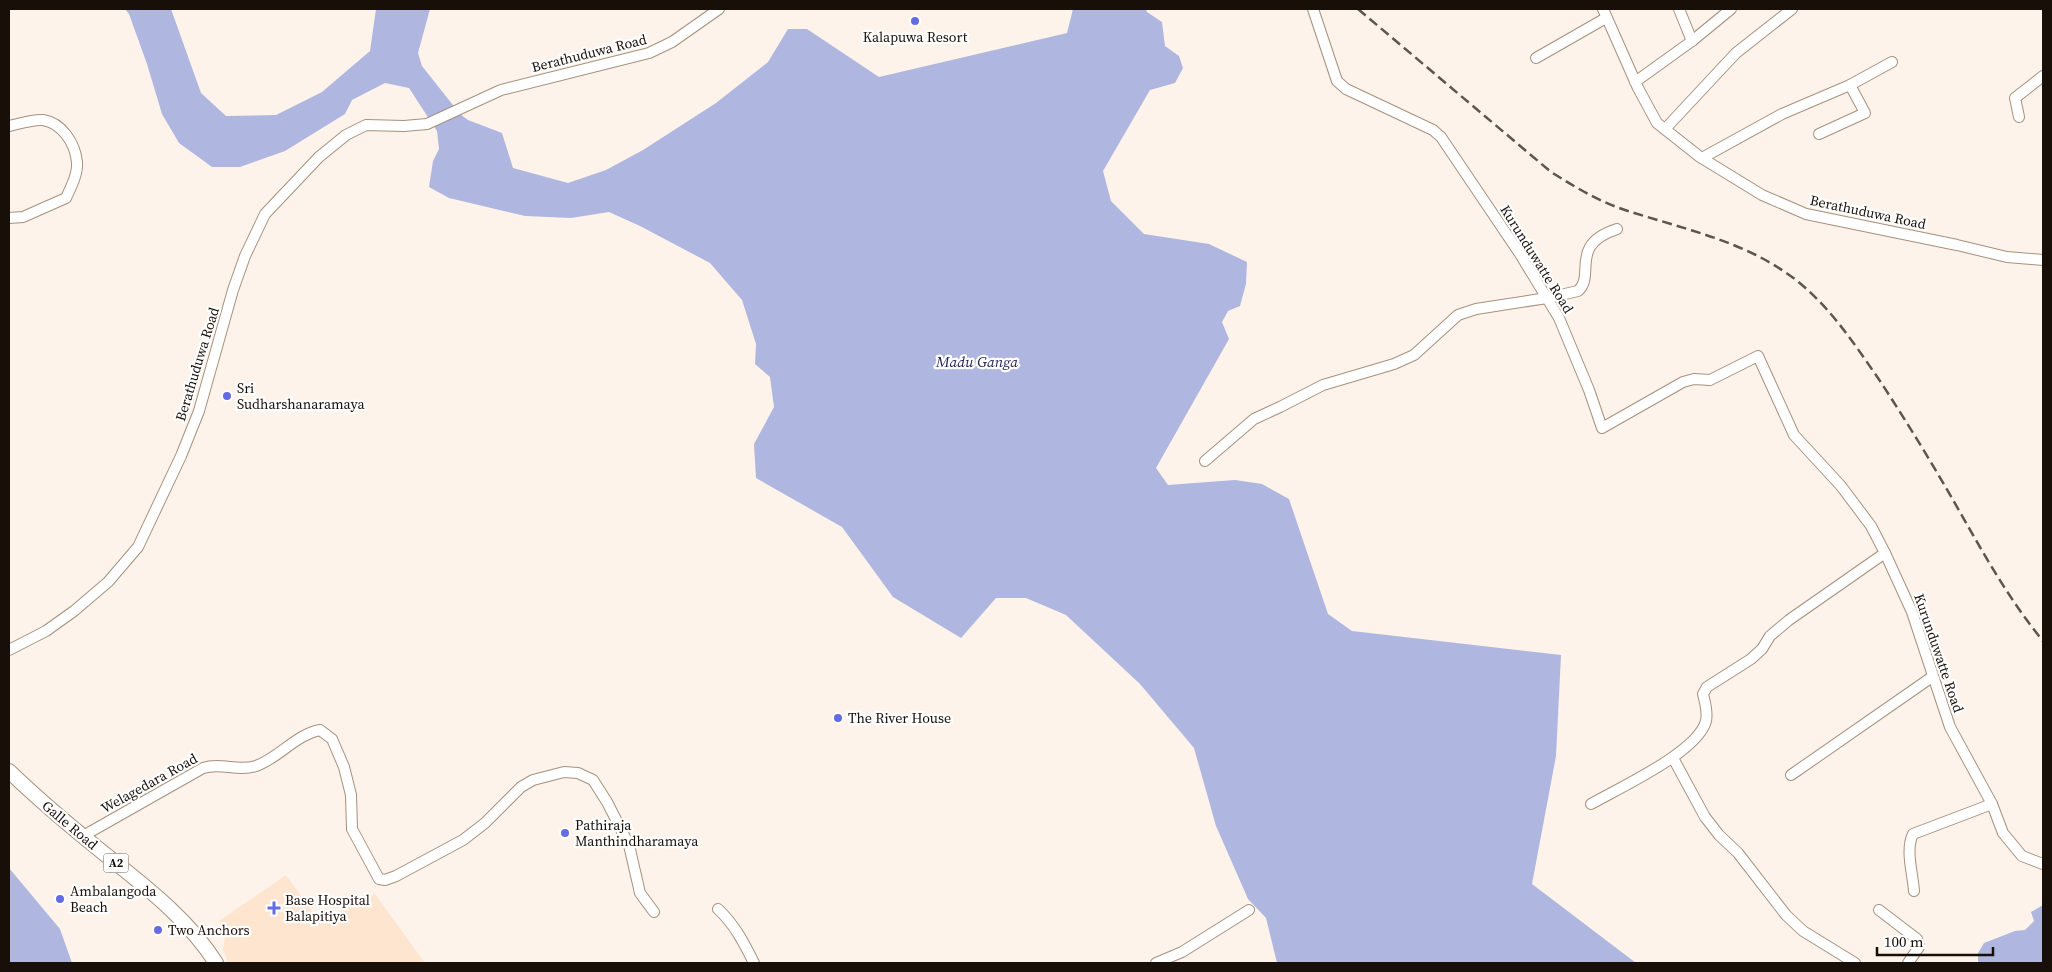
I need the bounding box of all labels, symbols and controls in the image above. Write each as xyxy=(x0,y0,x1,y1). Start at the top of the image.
marker: Kalapuwa Resort xyxy=(909,15,921,27)
place label: Kalapuwa Resort xyxy=(863,27,968,47)
street label: Berathuduwa Road xyxy=(529,29,649,77)
street label: Berathuduwa Road xyxy=(1808,190,1928,234)
street label: Kurunduwatte Road xyxy=(1496,201,1578,317)
street label: Berathuduwa Road xyxy=(170,305,224,423)
water label: Madu Ganga xyxy=(935,351,1018,372)
place label: Sri Sudharshanaramaya xyxy=(237,378,366,414)
marker: Sri Sudharshanaramaya xyxy=(221,390,233,402)
street label: Kurunduwatte Road xyxy=(1909,591,1969,715)
place label: The River House xyxy=(848,708,951,728)
marker: The River House xyxy=(832,712,844,724)
street label: Welagedara Road xyxy=(97,748,201,818)
street label: Galle Road xyxy=(38,796,102,854)
place label: Pathiraja Manthindharamaya xyxy=(575,815,699,851)
marker: Pathiraja Manthindharamaya xyxy=(559,827,571,839)
road number: A2 xyxy=(104,854,128,872)
place label: Ambalangoda Beach xyxy=(70,881,157,917)
place label: Base Hospital Balapitiya xyxy=(285,890,370,926)
marker: Ambalangoda Beach xyxy=(54,893,66,905)
marker: Base Hospital Balapitiya xyxy=(267,901,281,915)
place label: Two Anchors xyxy=(168,920,250,940)
marker: Two Anchors xyxy=(152,924,164,936)
scale bar xyxy=(1877,924,1993,956)
text: 100 m xyxy=(1884,931,1924,952)

